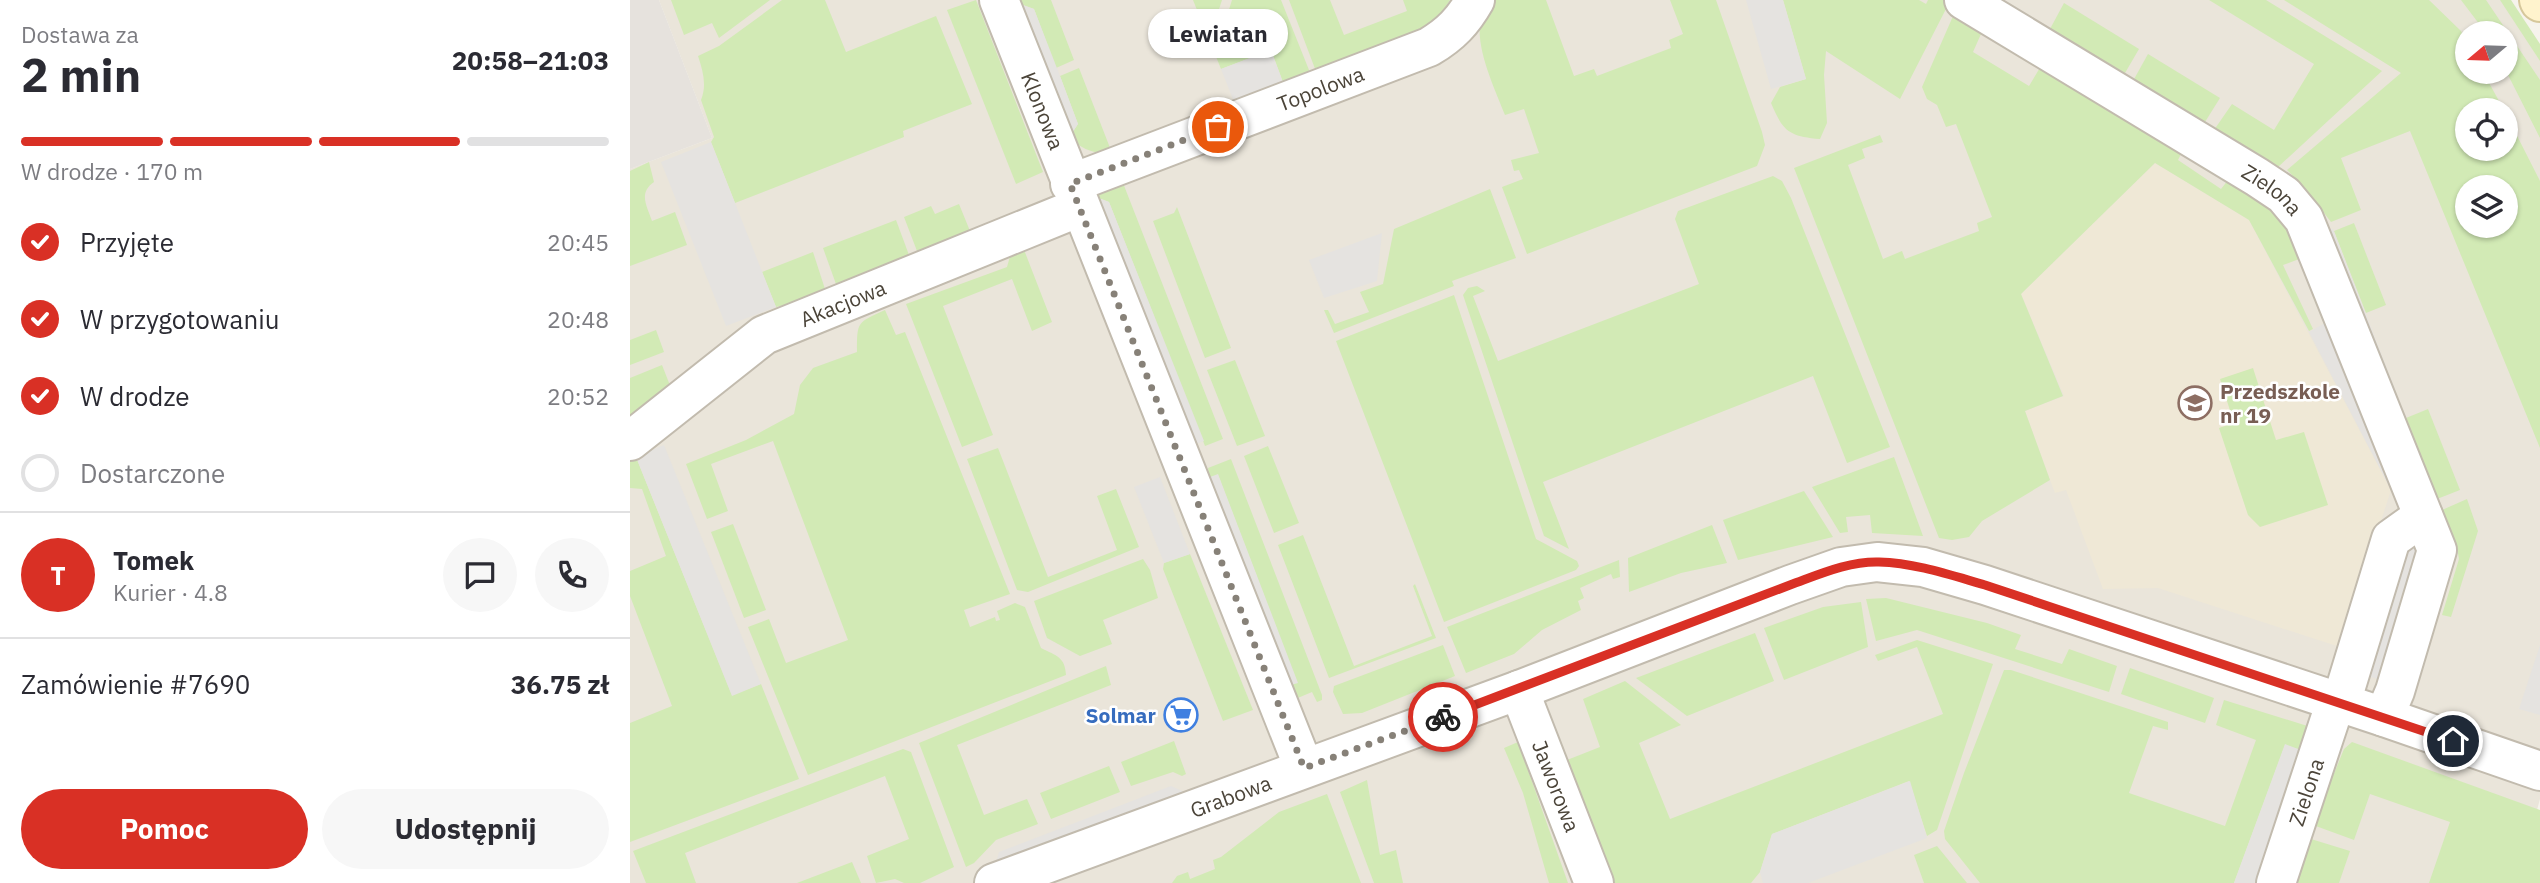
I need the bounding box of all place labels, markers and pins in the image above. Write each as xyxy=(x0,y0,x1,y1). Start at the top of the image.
callout: Lewiatan xyxy=(1148,8,1288,57)
pin xyxy=(1188,97,1248,157)
place label: Przedszkole nr 19 xyxy=(2220,377,2340,429)
school or university icon: Przedszkole nr 19 xyxy=(2176,384,2214,422)
supermarket icon: Solmar xyxy=(1162,696,1200,734)
place label: Solmar xyxy=(1085,701,1157,729)
pin xyxy=(2423,711,2483,771)

